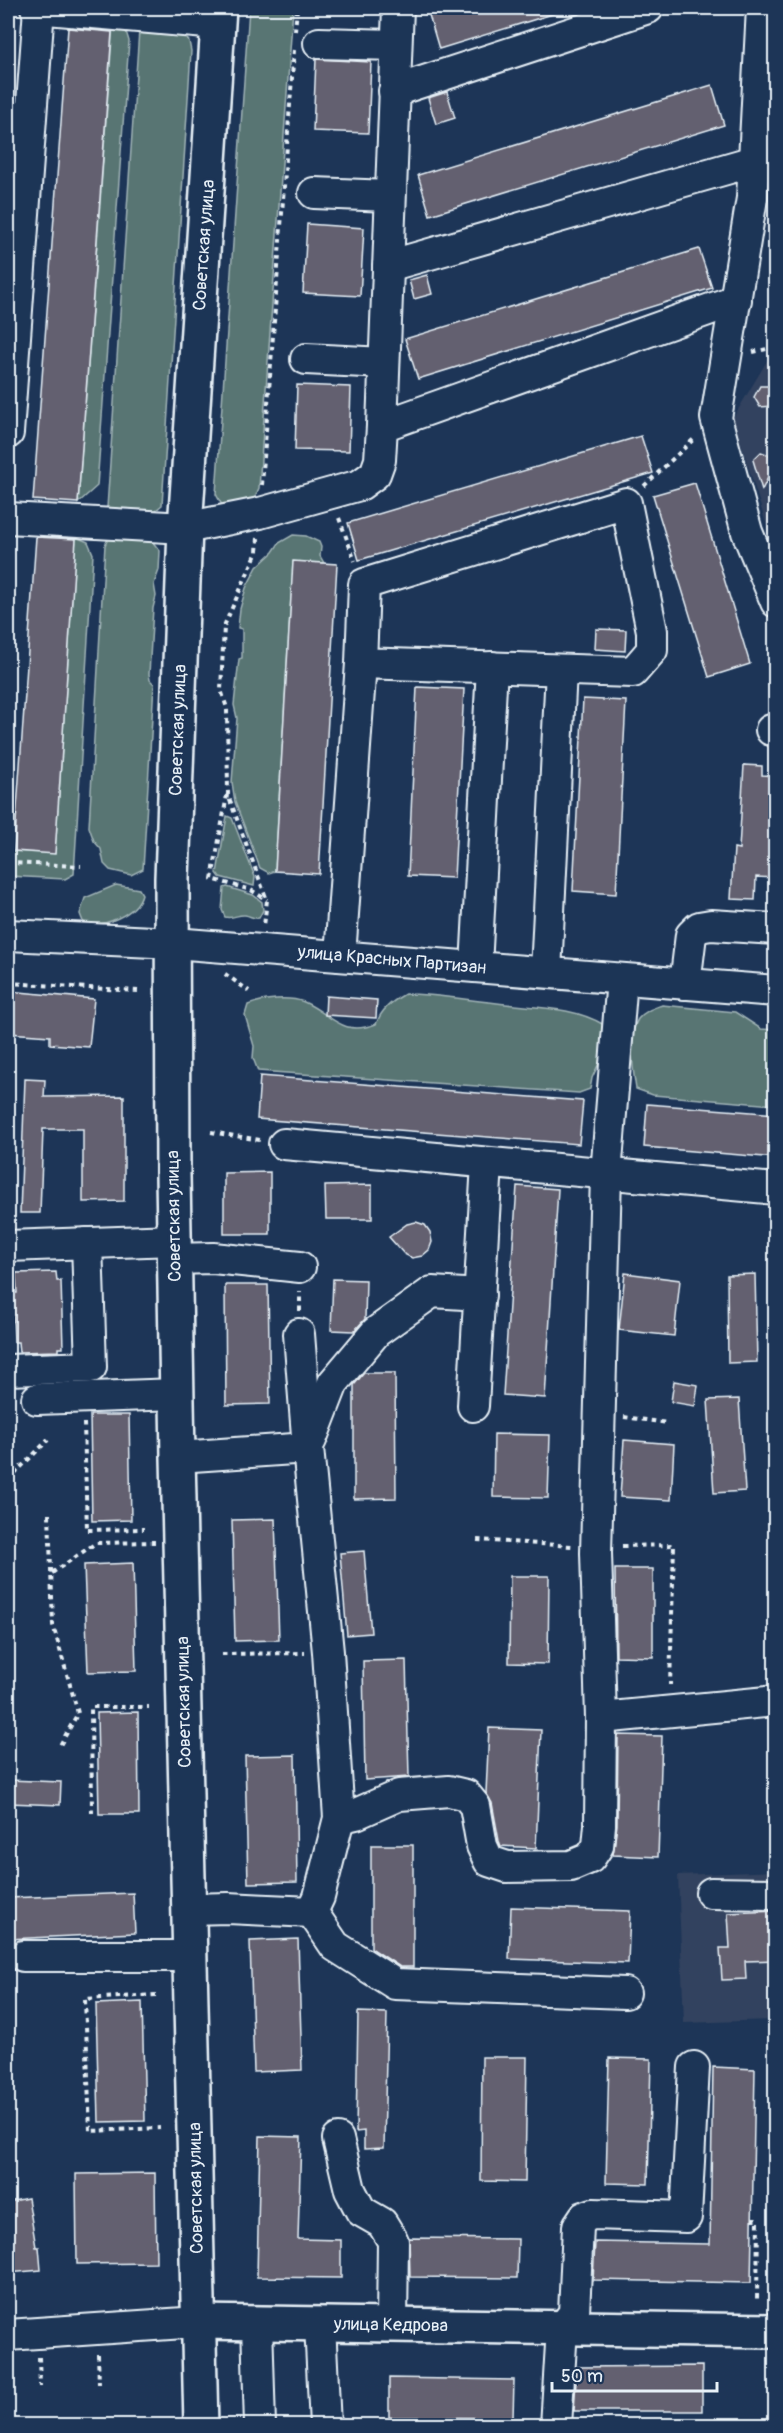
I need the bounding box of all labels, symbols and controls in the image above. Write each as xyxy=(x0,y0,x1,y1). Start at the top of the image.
street label: Советская улица xyxy=(188,179,220,311)
street label: Советская улица xyxy=(164,664,192,796)
street label: улица Красных Партизан xyxy=(296,940,487,980)
street label: Советская улица xyxy=(161,1150,187,1282)
street label: Советская улица xyxy=(171,1636,197,1768)
street label: Советская улица xyxy=(183,2122,209,2254)
street label: улица Кедрова xyxy=(333,2312,448,2337)
scale bar xyxy=(552,2355,717,2393)
text: 50 m xyxy=(561,2365,603,2388)

